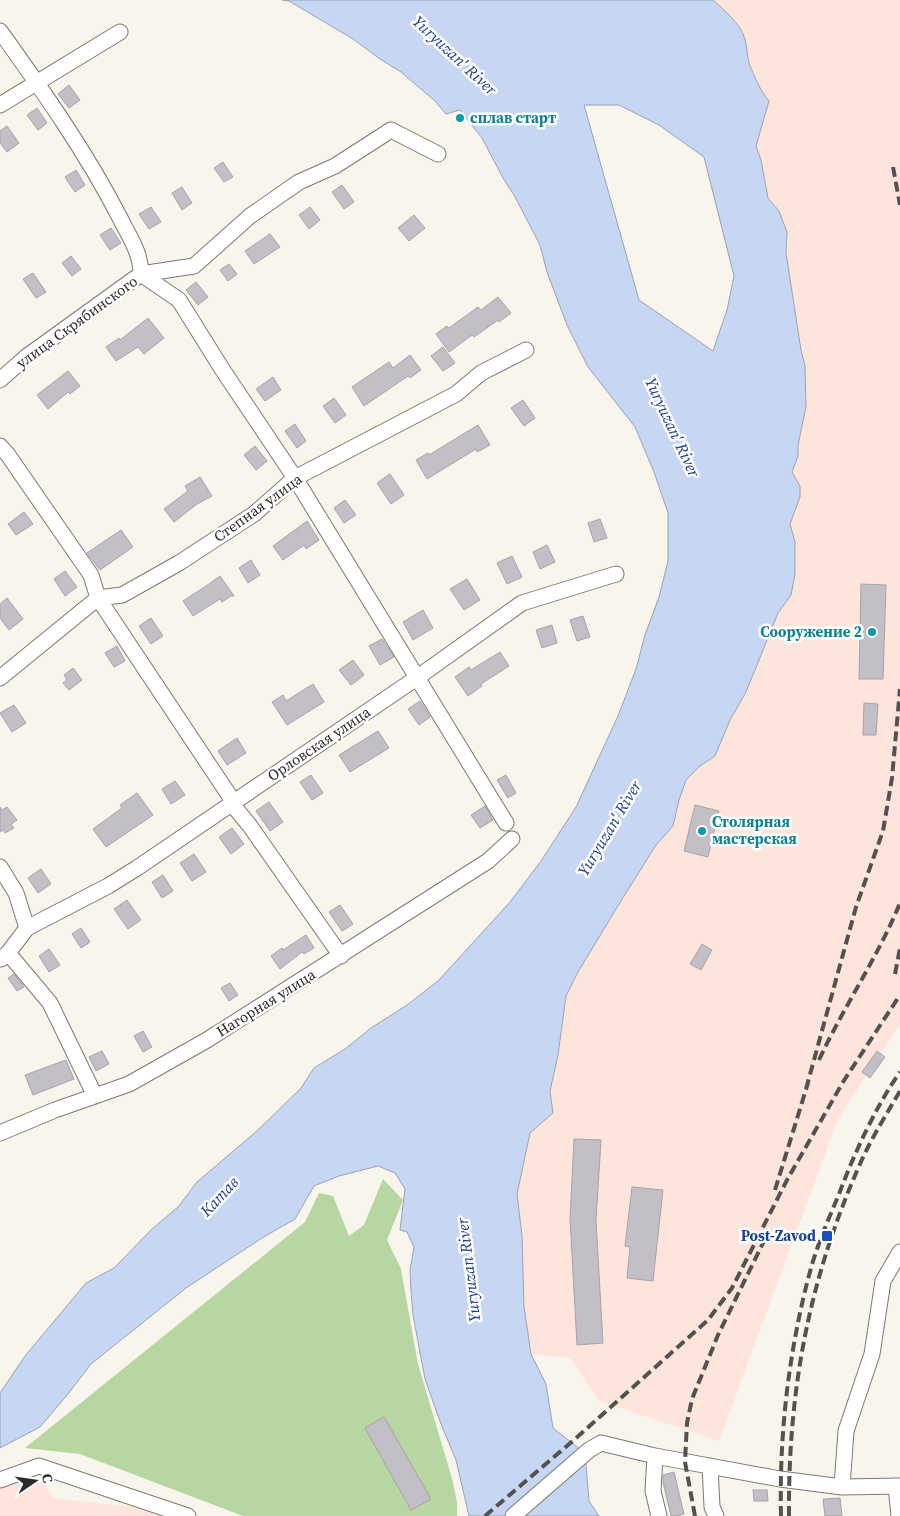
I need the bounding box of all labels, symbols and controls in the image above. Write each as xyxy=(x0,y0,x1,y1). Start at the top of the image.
water label: Yuryuzan' River xyxy=(408,10,502,100)
place label: сплав старт xyxy=(470,107,557,128)
marker: сплав старт xyxy=(454,112,466,124)
street label: улица Скрябинского xyxy=(12,270,142,373)
water label: Yuryuzan' River xyxy=(640,374,706,481)
street label: Степная улица xyxy=(209,468,306,547)
place label: Сооружение 2 xyxy=(760,621,862,642)
marker: Сооружение 2 xyxy=(866,626,878,638)
street label: Орловская улица xyxy=(263,701,375,786)
water label: Yuryuzan' River xyxy=(572,776,646,880)
place label: Столярная мастерская xyxy=(712,811,797,849)
marker: Столярная мастерская xyxy=(696,825,708,837)
street label: Нагорная улица xyxy=(212,963,320,1042)
water label: Катав xyxy=(194,1171,244,1222)
water label: Yuryuzan River xyxy=(451,1216,485,1323)
place label: Post-Zavod xyxy=(741,1225,816,1246)
marker: Post-Zavod xyxy=(820,1229,834,1243)
north arrow xyxy=(10,1456,60,1506)
text: С xyxy=(37,1472,58,1485)

